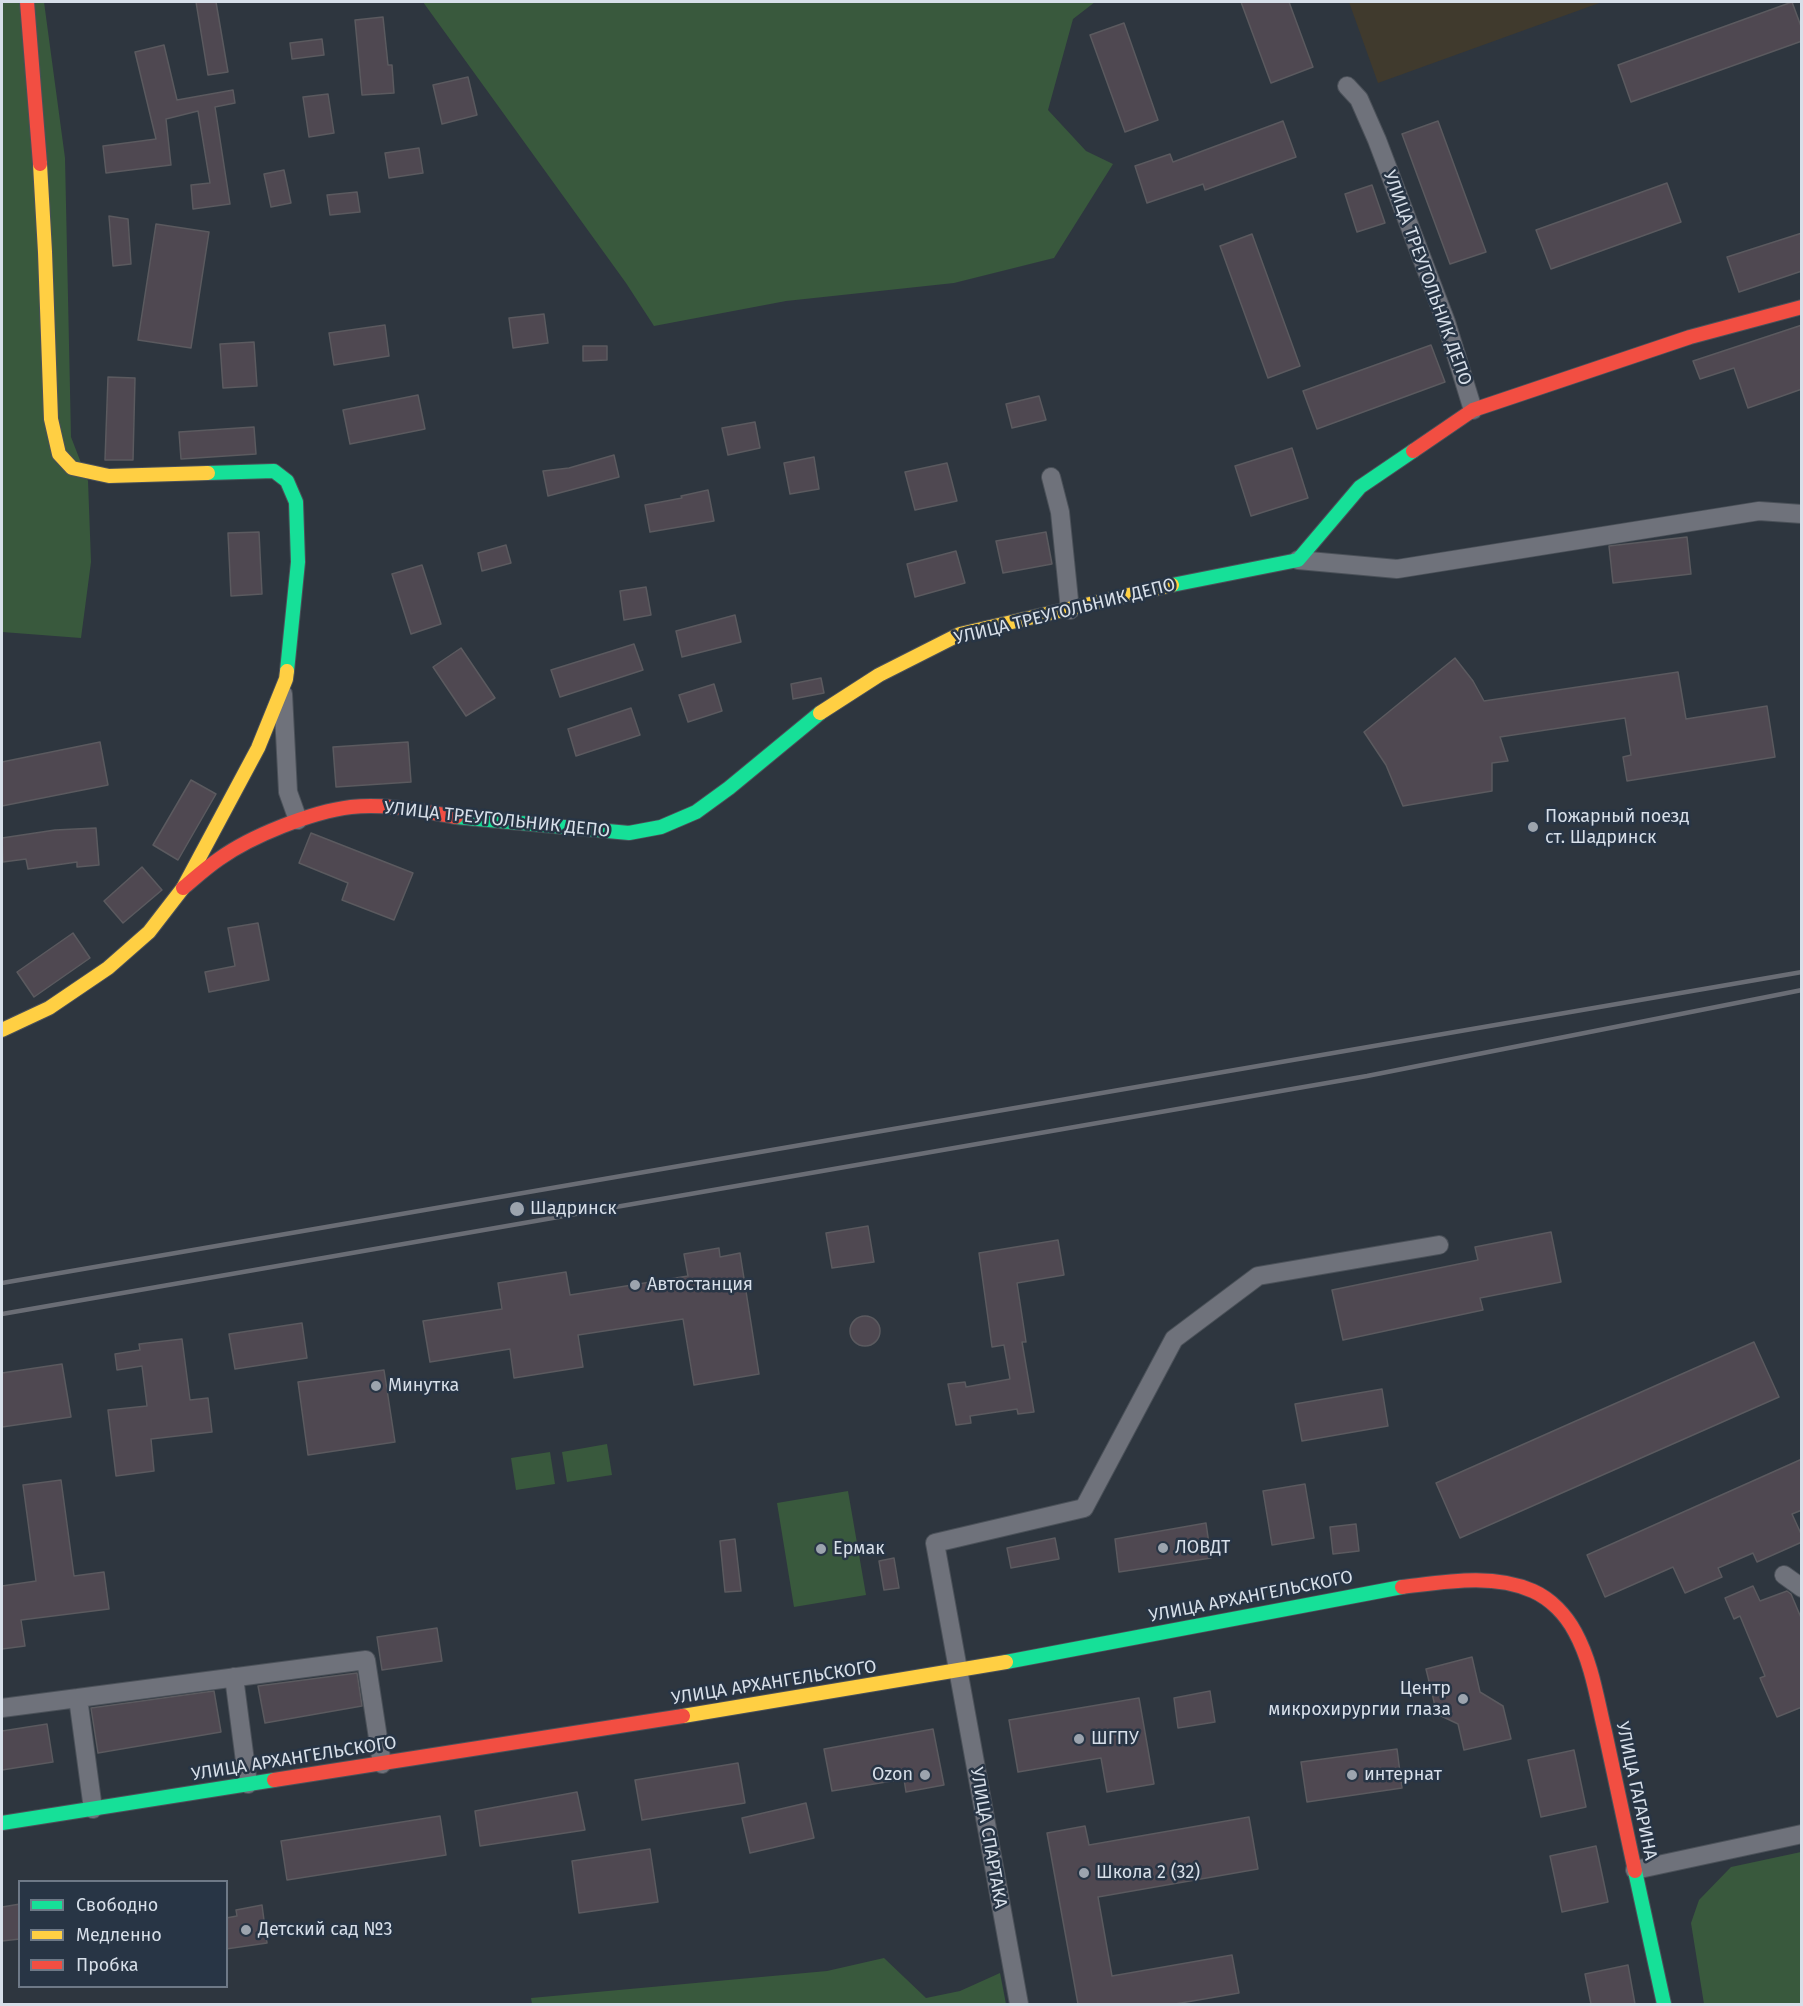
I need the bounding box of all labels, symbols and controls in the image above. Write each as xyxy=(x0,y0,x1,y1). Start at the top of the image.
street label: УЛИЦА ТРЕУГОЛЬНИК ДЕПО xyxy=(1378,168,1476,388)
street label: УЛИЦА ТРЕУГОЛЬНИК ДЕПО xyxy=(952,574,1178,650)
street label: УЛИЦА ТРЕУГОЛЬНИК ДЕПО xyxy=(383,797,611,843)
place label: Пожарный поезд ст. Шадринск xyxy=(1545,806,1689,848)
marker: Пожарный поезд ст. Шадринск xyxy=(1526,820,1540,834)
place label: Шадринск xyxy=(530,1198,617,1220)
marker: Шадринск xyxy=(508,1200,526,1218)
place label: Автостанция xyxy=(647,1274,753,1296)
marker: Автостанция xyxy=(628,1278,642,1292)
place label: Минутка xyxy=(388,1375,459,1397)
marker: Минутка xyxy=(369,1379,383,1393)
place label: ЛОВДТ xyxy=(1175,1537,1230,1559)
place label: Ермак xyxy=(833,1538,885,1560)
marker: ЛОВДТ xyxy=(1156,1541,1170,1555)
marker: Ермак xyxy=(814,1542,828,1556)
street label: УЛИЦА АРХАНГЕЛЬСКОГО xyxy=(1147,1567,1355,1627)
street label: УЛИЦА АРХАНГЕЛЬСКОГО xyxy=(670,1656,878,1710)
place label: Центр микрохирургии глаза xyxy=(1268,1678,1451,1720)
marker: Центр микрохирургии глаза xyxy=(1456,1692,1470,1706)
street label: УЛИЦА ГАГАРИНА xyxy=(1611,1720,1661,1862)
place label: ШГПУ xyxy=(1091,1728,1139,1750)
street label: УЛИЦА АРХАНГЕЛЬСКОГО xyxy=(190,1732,398,1786)
marker: ШГПУ xyxy=(1072,1732,1086,1746)
place label: Ozon xyxy=(872,1764,913,1786)
place label: интернат xyxy=(1364,1764,1442,1786)
street label: УЛИЦА СПАРТАКА xyxy=(965,1766,1011,1910)
marker: Ozon xyxy=(918,1768,932,1782)
marker: интернат xyxy=(1345,1768,1359,1782)
place label: Школа 2 (32) xyxy=(1096,1862,1200,1884)
marker: Школа 2 (32) xyxy=(1077,1866,1091,1880)
legend xyxy=(18,1880,228,1988)
text: Свободно xyxy=(76,1894,158,1916)
place label: Детский сад №3 xyxy=(258,1919,393,1941)
marker: Детский сад №3 xyxy=(239,1923,253,1937)
text: Медленно xyxy=(76,1924,162,1946)
text: Пробка xyxy=(76,1954,139,1976)

